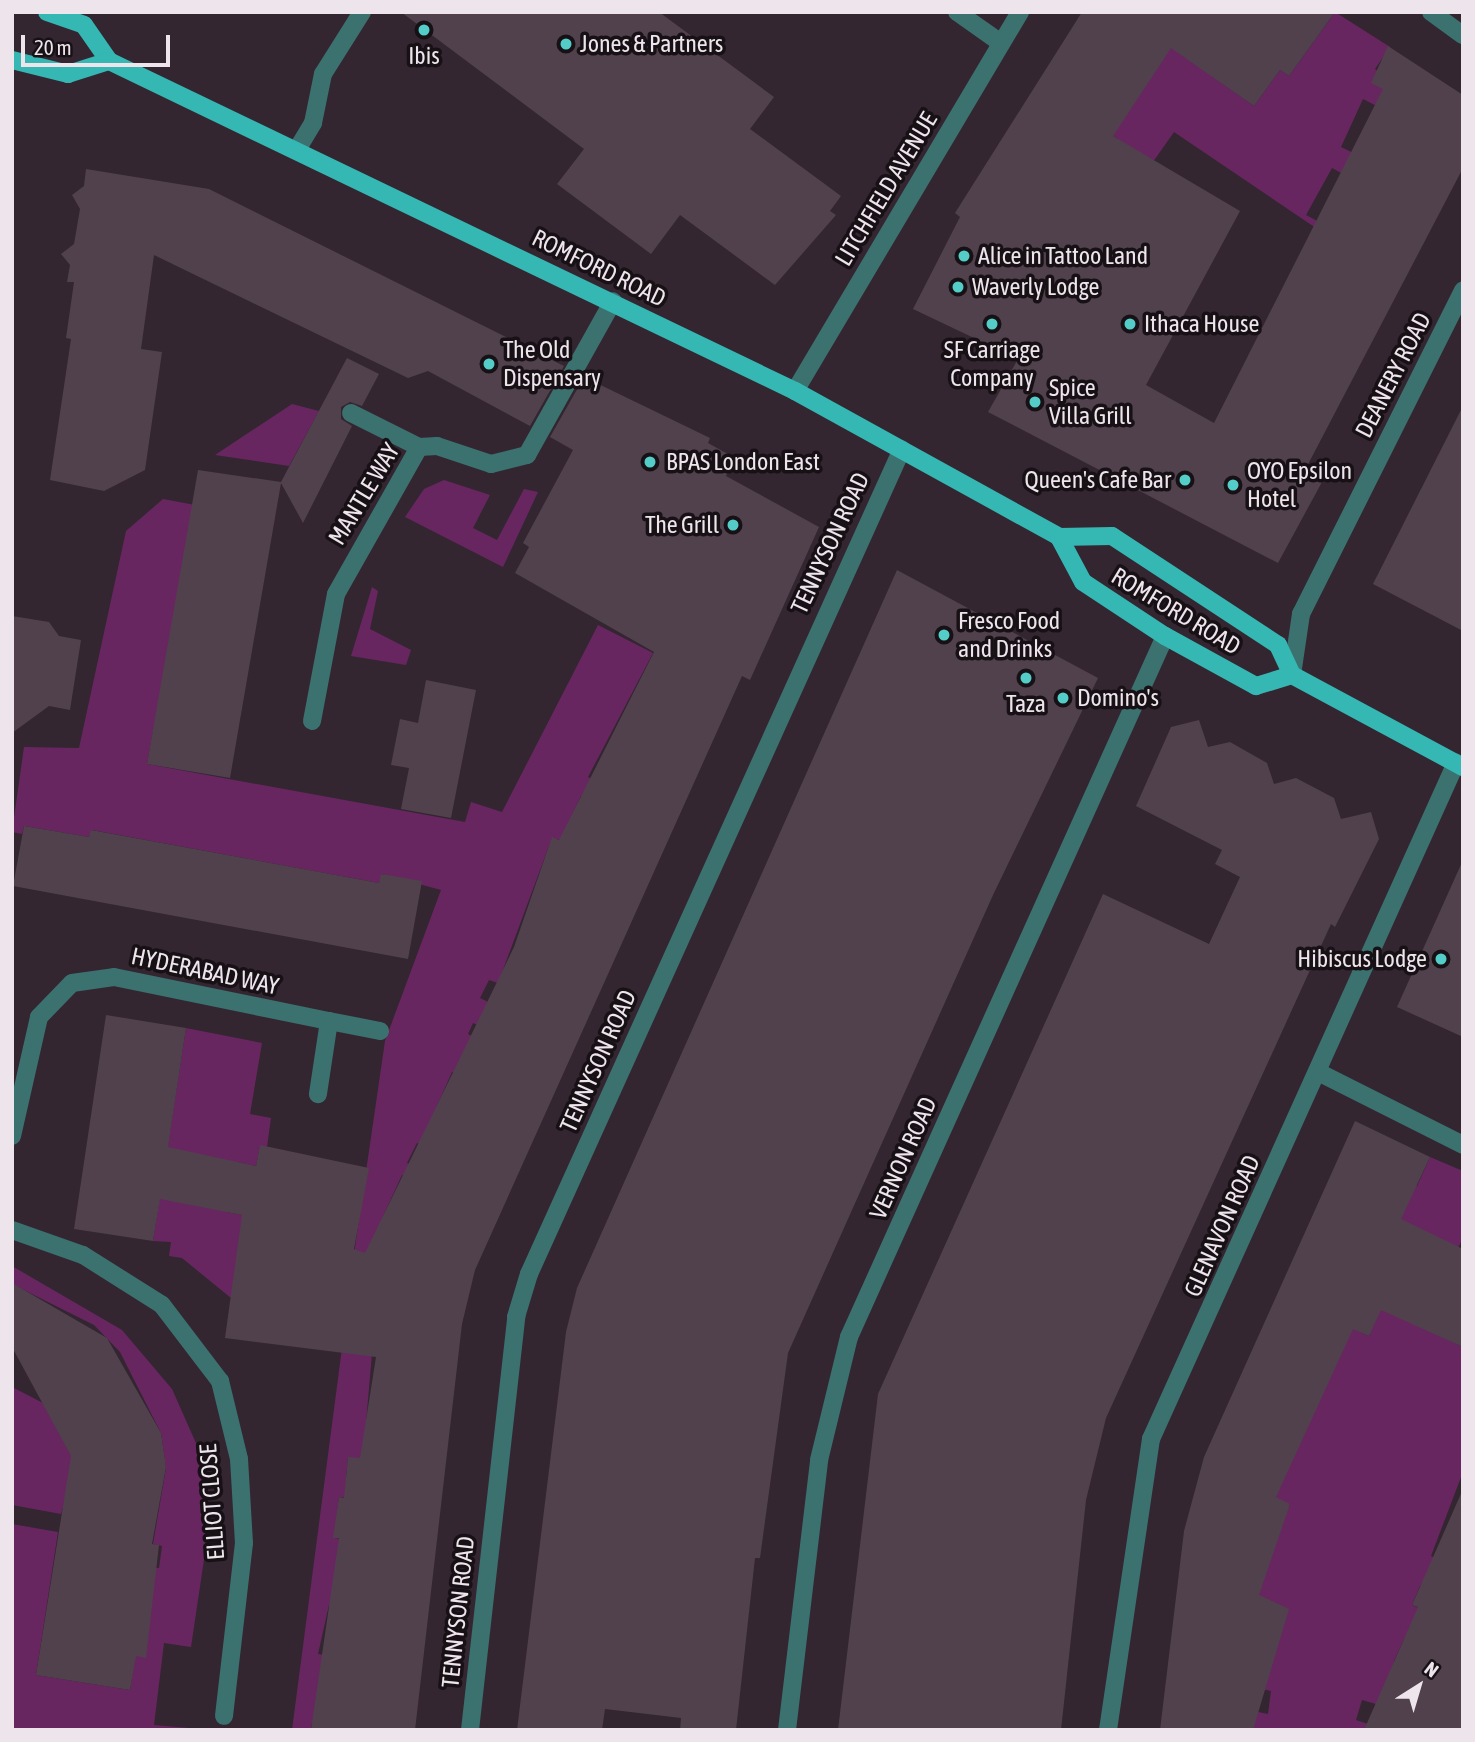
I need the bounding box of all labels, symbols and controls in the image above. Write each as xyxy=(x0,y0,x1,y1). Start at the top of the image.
scale bar xyxy=(24,21,173,65)
marker: Ibis xyxy=(416,22,432,38)
place label: Jones & Partners xyxy=(580,30,723,58)
text: 20 m xyxy=(34,35,72,59)
marker: Jones & Partners xyxy=(558,36,574,52)
place label: Ibis xyxy=(408,42,440,70)
street label: LITCHFIELD AVENUE xyxy=(829,107,943,271)
street label: ROMFORD ROAD xyxy=(527,223,671,313)
place label: Alice in Tattoo Land xyxy=(978,242,1148,270)
marker: Alice in Tattoo Land xyxy=(956,248,972,264)
place label: Waverly Lodge xyxy=(972,273,1099,301)
marker: Waverly Lodge xyxy=(950,279,966,295)
street label: DEANERY ROAD xyxy=(1349,308,1437,442)
place label: Ithaca House xyxy=(1144,310,1259,338)
marker: SF Carriage Company xyxy=(984,316,1000,332)
marker: Ithaca House xyxy=(1122,316,1138,332)
place label: The Old Dispensary xyxy=(503,336,601,392)
place label: SF Carriage Company xyxy=(944,336,1040,392)
marker: The Old Dispensary xyxy=(481,356,497,372)
place label: Spice Villa Grill xyxy=(1049,374,1131,430)
marker: Spice Villa Grill xyxy=(1027,394,1043,410)
street label: MANTLE WAY xyxy=(322,438,406,550)
place label: BPAS London East xyxy=(666,448,820,476)
marker: BPAS London East xyxy=(640,452,660,472)
place label: OYO Epsilon Hotel xyxy=(1247,457,1352,513)
place label: Queen's Cafe Bar xyxy=(1024,466,1171,494)
street label: TENNYSON ROAD xyxy=(785,468,875,618)
marker: Queen's Cafe Bar xyxy=(1177,472,1193,488)
marker: OYO Epsilon Hotel xyxy=(1225,477,1241,493)
place label: The Grill xyxy=(645,511,719,539)
marker: The Grill xyxy=(725,517,741,533)
street label: ROMFORD ROAD xyxy=(1106,561,1246,661)
place label: Fresco Food and Drinks xyxy=(958,607,1060,663)
marker: Fresco Food and Drinks xyxy=(936,627,952,643)
marker: Taza xyxy=(1018,670,1034,686)
place label: Domino's xyxy=(1077,684,1159,712)
place label: Taza xyxy=(1006,690,1046,718)
marker: Domino's xyxy=(1055,690,1071,706)
street label: HYDERABAD WAY xyxy=(129,941,281,1001)
place label: Hibiscus Lodge xyxy=(1297,945,1427,973)
marker: Hibiscus Lodge xyxy=(1433,951,1449,967)
street label: TENNYSON ROAD xyxy=(554,986,642,1136)
street label: VERNON ROAD xyxy=(863,1092,943,1224)
street label: GLENAVON ROAD xyxy=(1178,1151,1266,1301)
street label: ELLIOT CLOSE xyxy=(194,1443,230,1561)
street label: TENNYSON ROAD xyxy=(436,1535,480,1689)
north arrow xyxy=(1384,1651,1454,1721)
text: N xyxy=(1421,1657,1443,1681)

